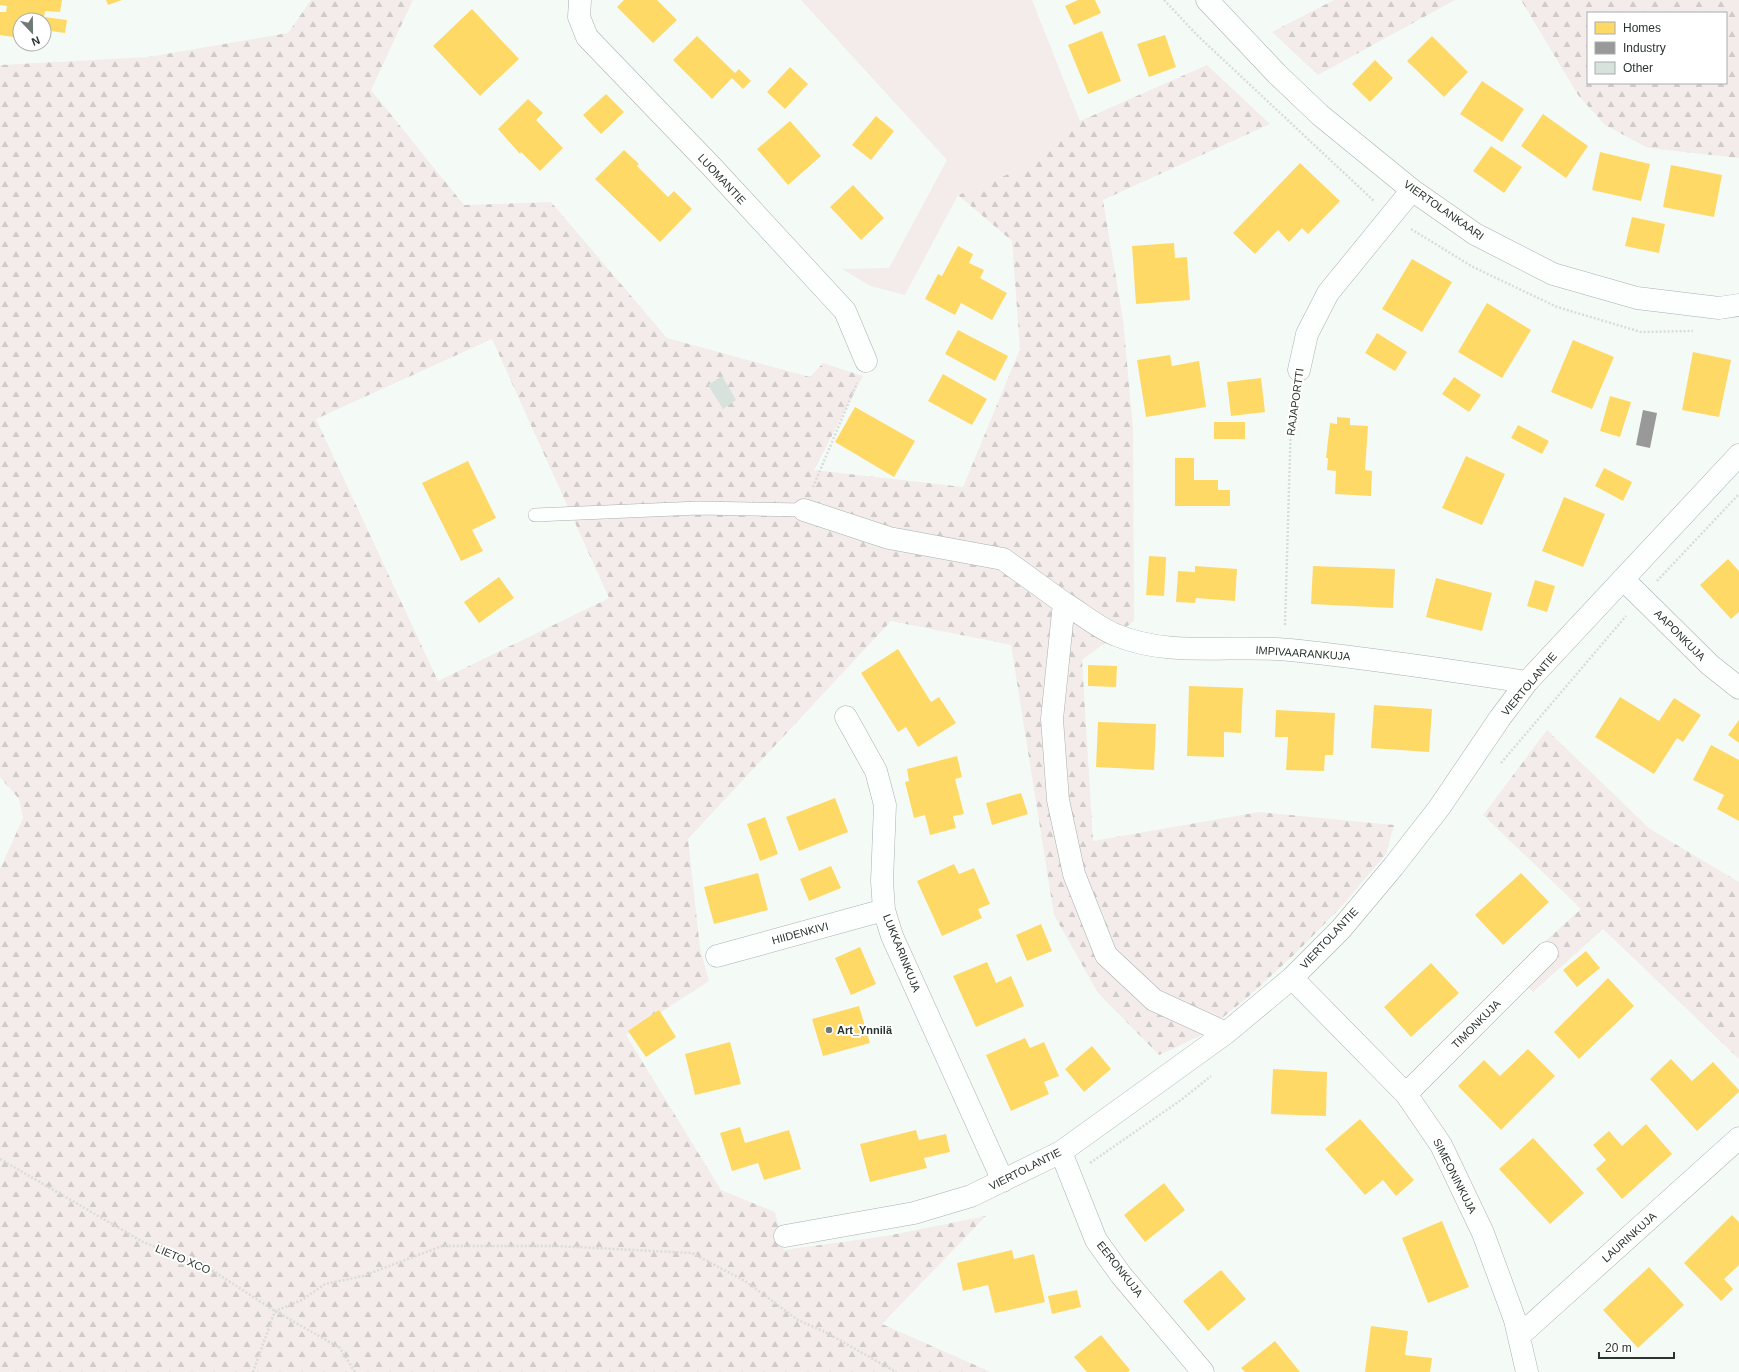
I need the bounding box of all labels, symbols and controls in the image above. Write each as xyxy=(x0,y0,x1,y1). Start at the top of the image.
north arrow xyxy=(12,12,52,52)
legend xyxy=(1587,12,1727,84)
text: Homes xyxy=(1623,21,1661,35)
text: N xyxy=(30,34,42,48)
text: Industry xyxy=(1623,41,1666,55)
text: Other xyxy=(1623,61,1653,75)
street label: LUOMANTIE xyxy=(696,151,748,207)
street label: VIERTOLANKAARI xyxy=(1402,178,1486,242)
street label: RAJAPORTTI xyxy=(1284,367,1306,437)
street label: AAPONKUJA xyxy=(1652,607,1708,663)
street label: IMPIVAARANKUJA xyxy=(1255,644,1352,662)
street label: VIERTOLANTIE xyxy=(1499,650,1559,718)
street label: VIERTOLANTIE xyxy=(1298,905,1360,971)
street label: LUKKARINKUJA xyxy=(881,912,923,994)
street label: HIIDENKIVI xyxy=(770,920,830,946)
street label: TIMONKUJA xyxy=(1449,997,1503,1051)
place label: Art_Ynnilä xyxy=(837,1024,893,1036)
marker: Art_Ynnilä xyxy=(824,1025,834,1035)
street label: SIMEONINKUJA xyxy=(1431,1137,1479,1216)
street label: VIERTOLANTIE xyxy=(987,1146,1063,1192)
street label: LAURINKUJA xyxy=(1600,1209,1659,1264)
street label: EERONKUJA xyxy=(1095,1239,1146,1300)
street label: LIETO XCO xyxy=(154,1242,213,1276)
scale bar xyxy=(1599,1334,1674,1360)
text: 20 m xyxy=(1605,1341,1632,1355)

